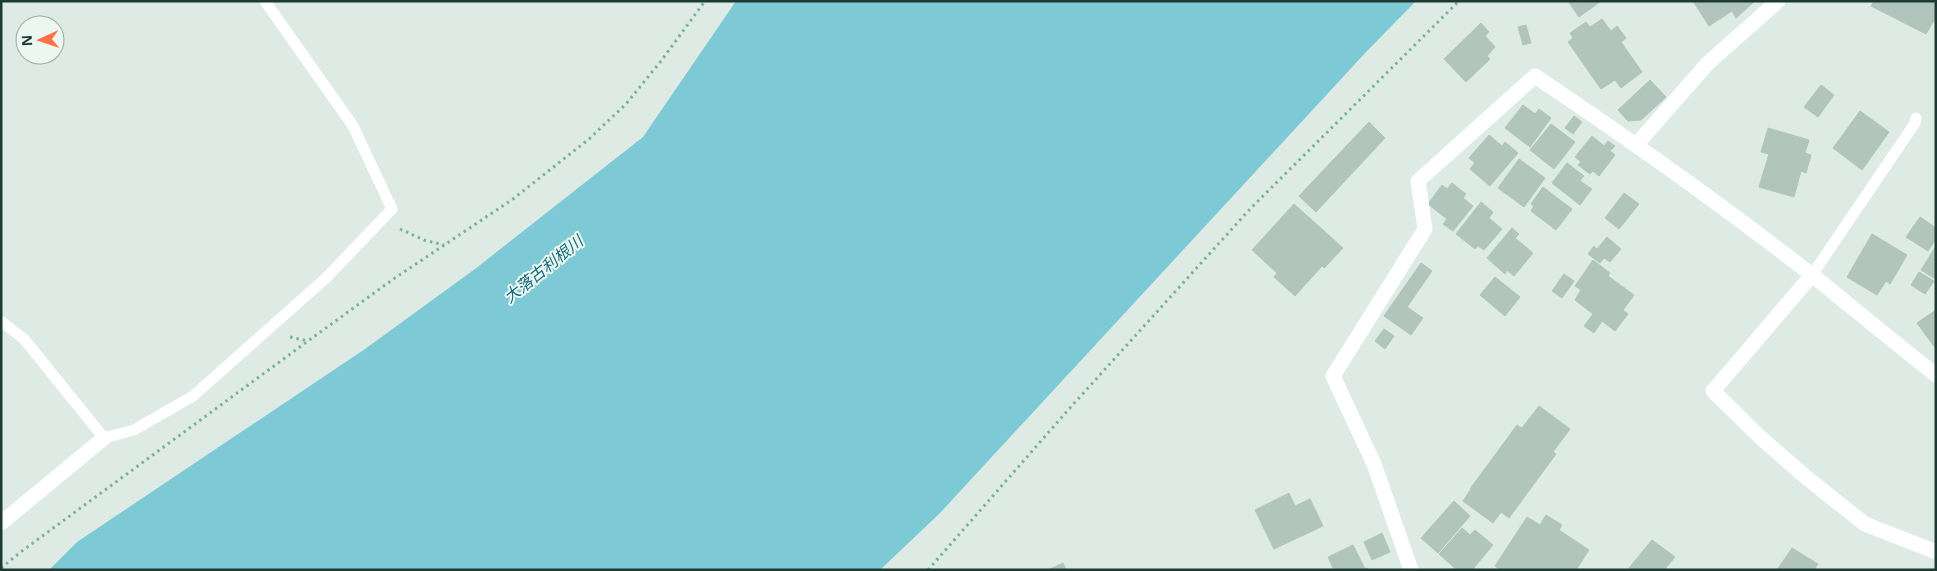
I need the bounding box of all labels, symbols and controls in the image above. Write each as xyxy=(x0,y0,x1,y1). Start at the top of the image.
north arrow xyxy=(15,15,65,65)
text: N xyxy=(17,35,36,47)
water label: 大落古利根川 xyxy=(499,229,589,308)

